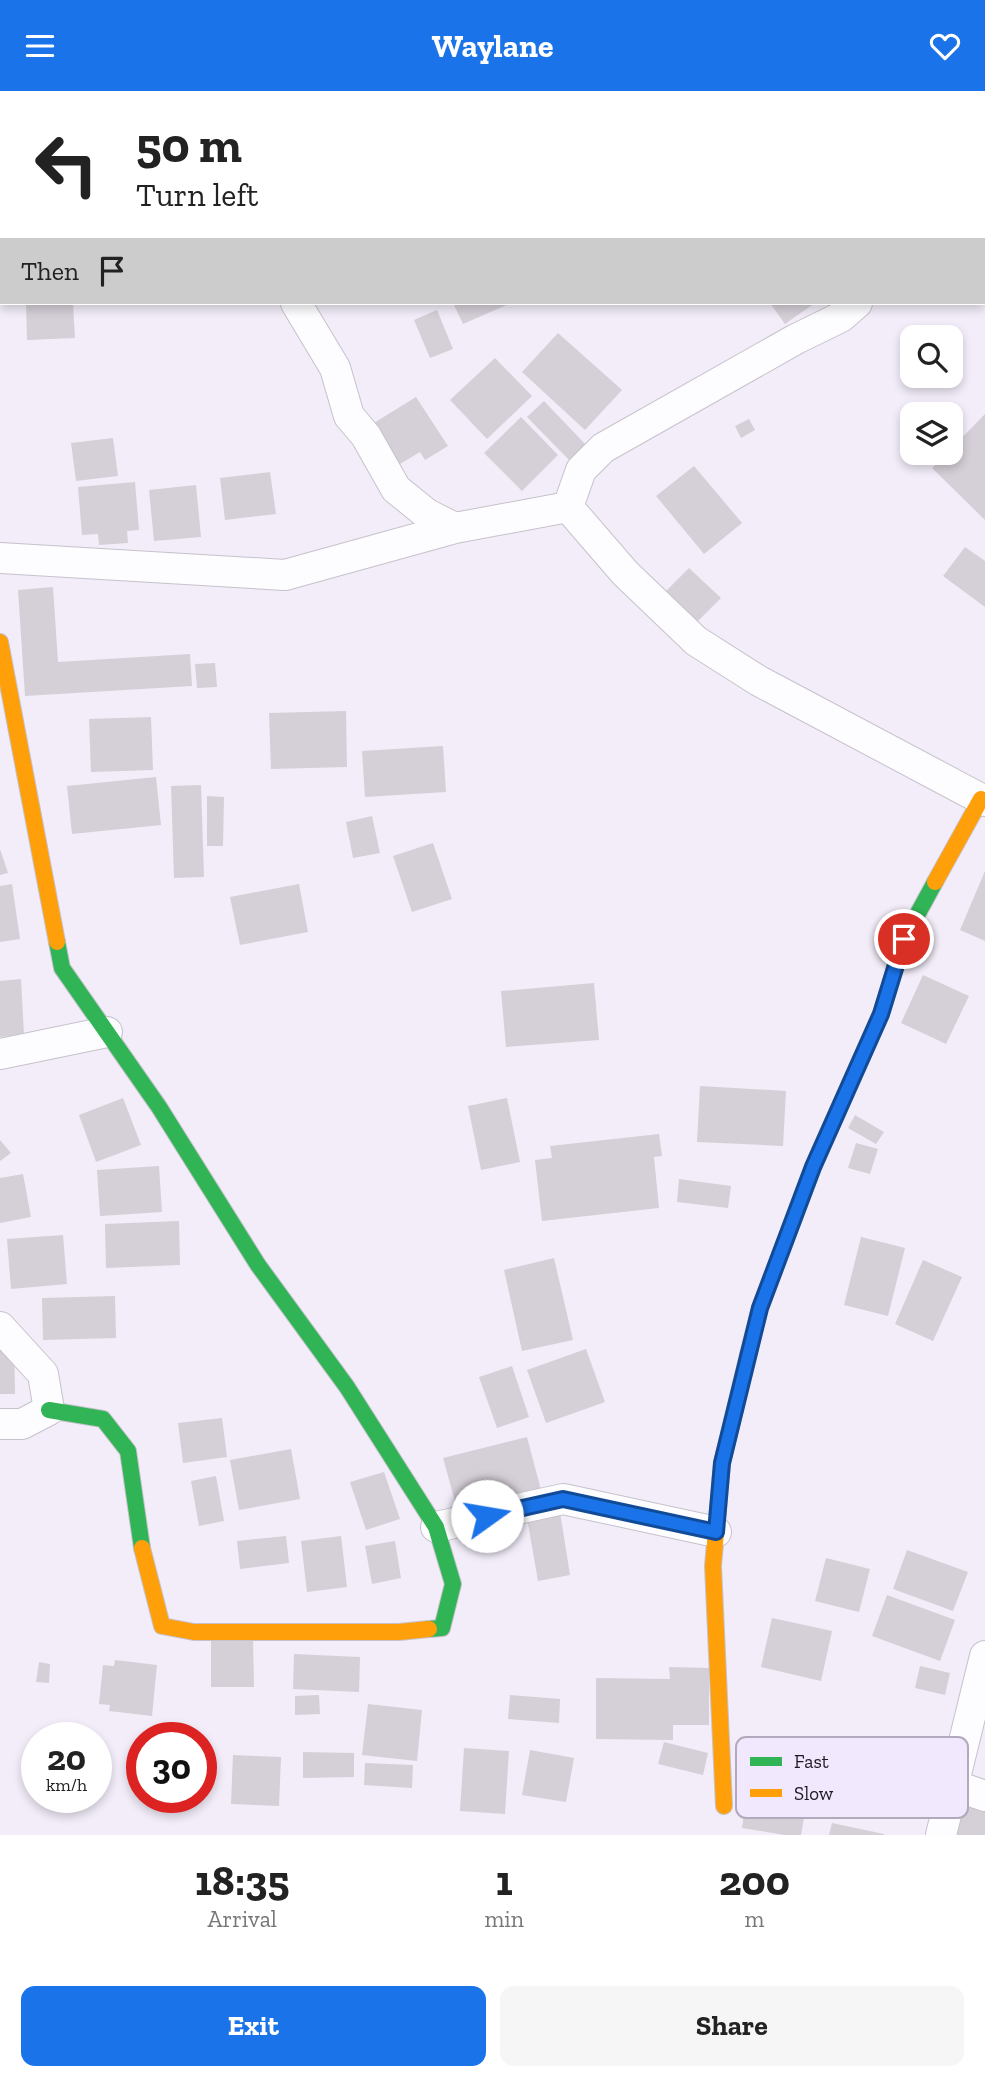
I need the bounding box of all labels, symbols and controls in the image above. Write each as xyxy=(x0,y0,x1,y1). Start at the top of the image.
icon: menu xyxy=(21,27,59,65)
text: Waylane xyxy=(432,27,553,65)
icon: heart xyxy=(926,27,964,65)
text: 50 m xyxy=(136,116,242,175)
icon: left xyxy=(21,119,112,210)
text: Turn left xyxy=(136,176,258,214)
icon: arrive xyxy=(93,252,131,290)
text: Then xyxy=(21,255,79,287)
map controls xyxy=(900,325,963,465)
button: search xyxy=(900,325,963,388)
button: layers xyxy=(900,402,963,465)
pin xyxy=(874,909,934,969)
icon: arrive xyxy=(885,920,923,958)
position arrow xyxy=(450,1479,524,1553)
speed limit sign: 30 xyxy=(126,1722,217,1813)
text: 20 xyxy=(47,1737,86,1779)
legend xyxy=(736,1737,968,1818)
text: Fast xyxy=(794,1750,829,1773)
text: km/h xyxy=(46,1774,87,1796)
text: Slow xyxy=(794,1782,834,1805)
text: 18:35 xyxy=(195,1855,289,1906)
text: 1 xyxy=(496,1855,513,1906)
text: 200 xyxy=(719,1855,790,1906)
text: Arrival xyxy=(208,1905,277,1933)
text: min xyxy=(484,1905,524,1933)
text: m xyxy=(745,1905,764,1933)
button: Exit xyxy=(21,1986,486,2066)
button: Share xyxy=(500,1986,964,2066)

